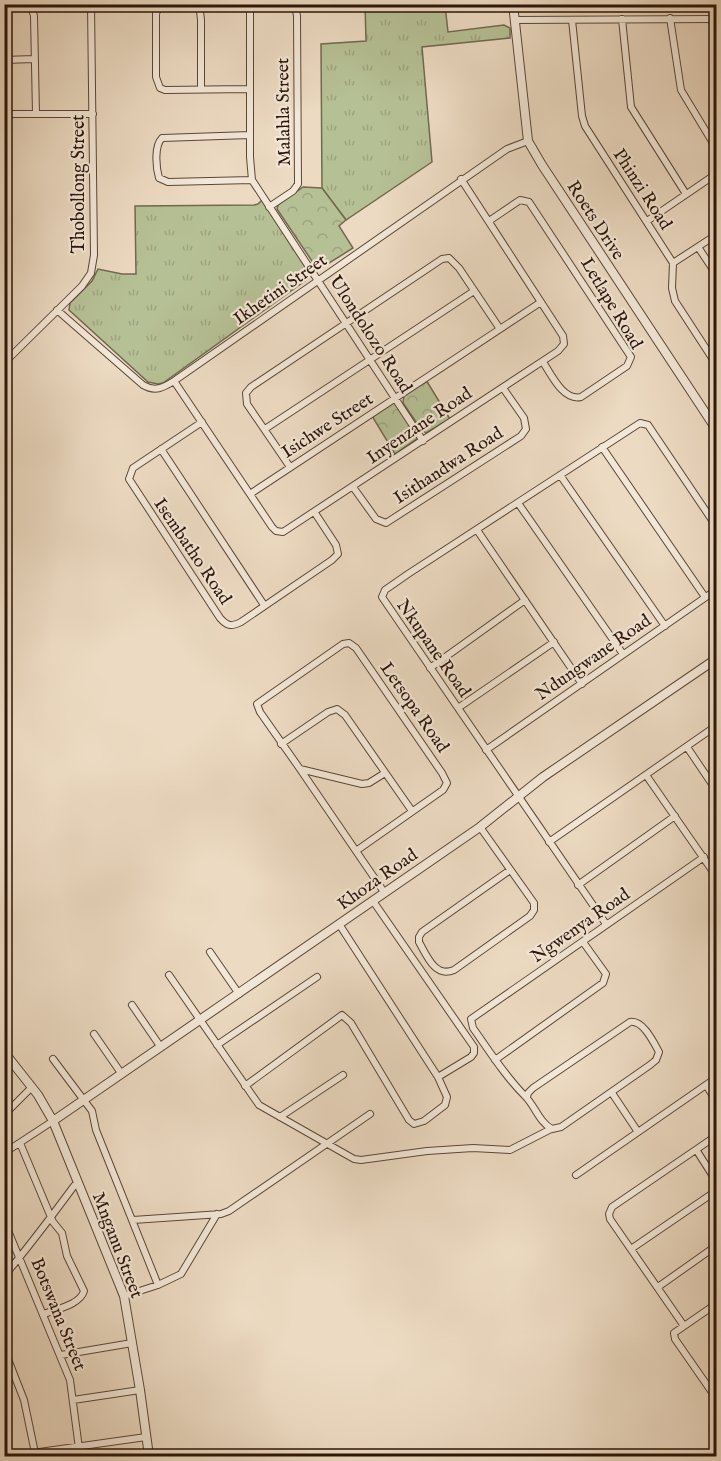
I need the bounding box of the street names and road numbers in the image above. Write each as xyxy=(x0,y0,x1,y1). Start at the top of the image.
street label: Malahla Street xyxy=(272,58,297,166)
street label: Thobollong Street xyxy=(68,114,91,254)
street label: Phinzi Road xyxy=(607,145,677,235)
street label: Roets Drive xyxy=(561,177,629,265)
street label: Ikhetini Street xyxy=(230,249,332,331)
street label: Letlape Road xyxy=(574,254,647,354)
street label: Ulondolozo Road xyxy=(323,272,417,398)
street label: Inyenzane Road xyxy=(363,382,477,470)
street label: Isichwe Street xyxy=(278,388,378,464)
street label: Isithandwa Road xyxy=(390,422,508,510)
street label: Isembatho Road xyxy=(148,494,236,610)
street label: Nkupane Road xyxy=(391,595,475,703)
street label: Ndungwane Road xyxy=(532,610,656,707)
street label: Letsopa Road xyxy=(374,658,454,758)
street label: Khoza Road xyxy=(333,844,423,916)
street label: Ngwenya Road xyxy=(527,883,635,969)
street label: Mnganu Street xyxy=(86,1189,147,1302)
street label: Botswana Street xyxy=(25,1255,91,1374)

